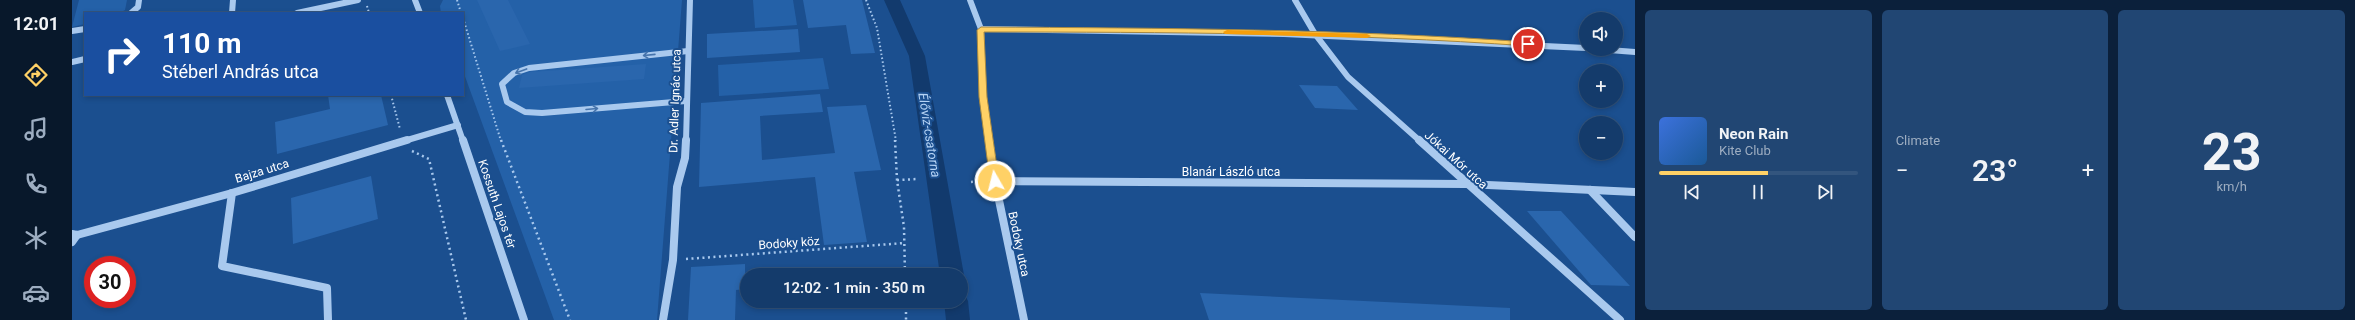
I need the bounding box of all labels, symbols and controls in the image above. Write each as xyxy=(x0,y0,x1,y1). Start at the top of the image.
map controls xyxy=(1579,12,1623,160)
button: sound xyxy=(1579,12,1623,56)
text: 12:01 xyxy=(13,13,59,34)
text: 110 m xyxy=(162,27,241,60)
pin xyxy=(1511,27,1545,61)
icon: right xyxy=(96,28,148,80)
icon: arrive xyxy=(1517,33,1539,55)
street label: Dr. Adler Ignác utca xyxy=(666,49,684,153)
one-way arrow xyxy=(643,51,656,59)
icon: directions xyxy=(22,61,50,89)
text: Stéberl András utca xyxy=(162,61,319,82)
button: + xyxy=(1579,64,1623,108)
one-way arrow xyxy=(515,67,527,75)
water label: Élővíz-csatorna xyxy=(915,92,944,179)
one-way arrow xyxy=(585,105,598,113)
icon: music xyxy=(22,115,50,143)
button: − xyxy=(1579,116,1623,160)
text: 23 xyxy=(2202,122,2262,183)
text: Neon Rain xyxy=(1719,125,1788,143)
street label: Jókai Mór utca xyxy=(1422,128,1490,192)
text: Climate xyxy=(1896,133,1940,148)
text: Kite Club xyxy=(1719,143,1771,158)
text: 23° xyxy=(1972,153,2018,188)
street label: Bajza utca xyxy=(233,156,291,186)
street label: Kossuth Lajos tér xyxy=(475,158,519,250)
text: − xyxy=(1896,158,1908,183)
text: + xyxy=(2082,158,2094,183)
position arrow xyxy=(974,160,1016,202)
street label: Blanár László utca xyxy=(1182,165,1280,179)
icon: phone xyxy=(22,170,50,198)
text: km/h xyxy=(2216,179,2247,194)
icon: previous xyxy=(1681,181,1703,203)
icon: pause xyxy=(1747,181,1769,203)
icon: next xyxy=(1814,181,1836,203)
street label: Bodoky utca xyxy=(1005,210,1033,278)
icon: climate xyxy=(22,224,50,252)
street label: Bodoky köz xyxy=(758,234,820,252)
speed limit sign: 30 xyxy=(84,256,136,308)
icon: car xyxy=(22,279,50,307)
text: 12:02 · 1 min · 350 m xyxy=(783,279,925,297)

